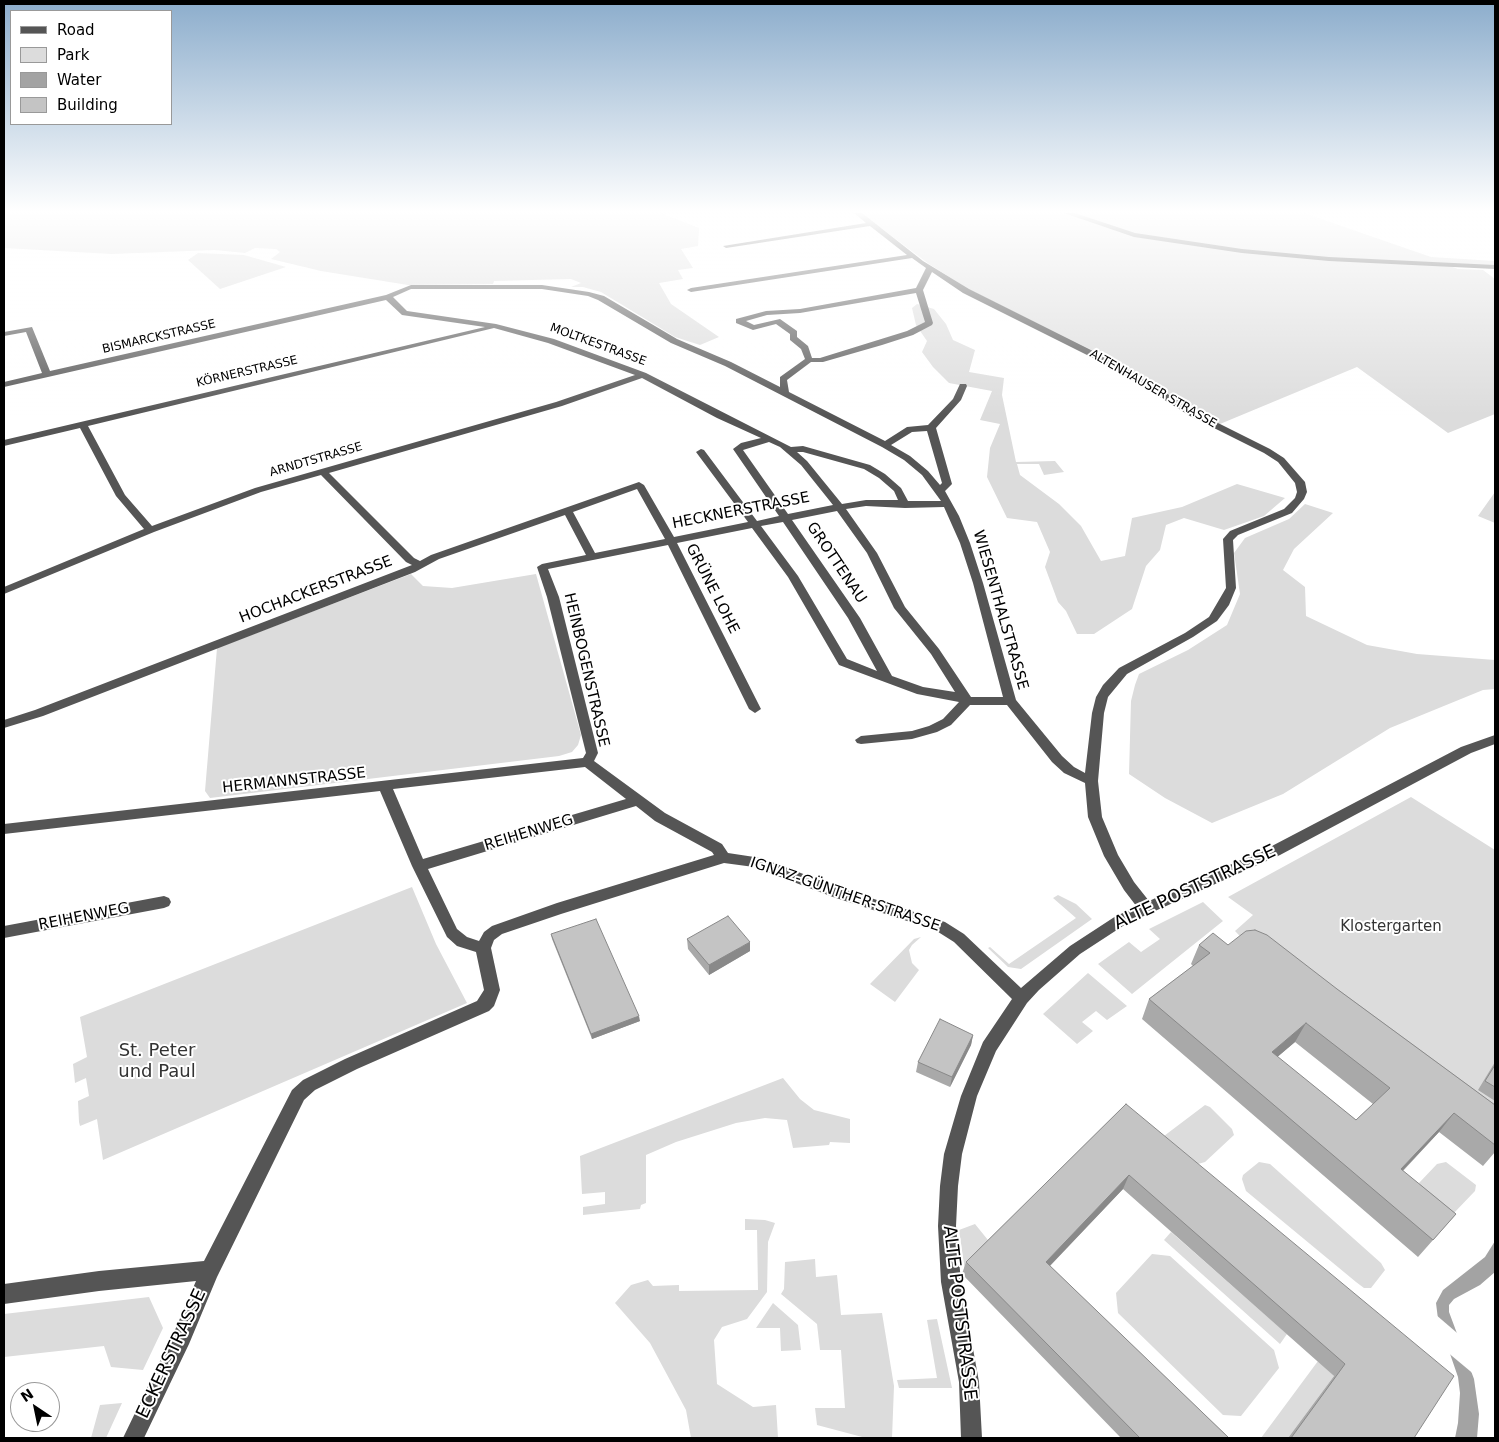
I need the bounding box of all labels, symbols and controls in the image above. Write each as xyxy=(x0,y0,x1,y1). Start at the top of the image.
legend xyxy=(10,10,172,125)
text: Road xyxy=(57,21,95,39)
text: Park xyxy=(57,46,89,64)
text: Water xyxy=(57,71,101,89)
text: Building xyxy=(57,96,118,114)
street label: BISMARCKSTRASSE xyxy=(101,317,217,357)
street label: MOLTKESTRASSE xyxy=(548,321,648,369)
street label: ALTENHAUSER STRASSE xyxy=(1087,347,1219,431)
street label: KÖRNERSTRASSE xyxy=(195,353,299,391)
street label: ARNDTSTRASSE xyxy=(268,440,364,480)
street label: HECKNERSTRASSE xyxy=(671,489,811,533)
street label: GROTTENAU xyxy=(802,519,870,607)
street label: WIESENTHALSTRASSE xyxy=(969,528,1031,692)
street label: GRÜNE LOHE xyxy=(682,541,742,637)
street label: HOCHACKERSTRASSE xyxy=(237,553,395,627)
street label: HEINBOGENSTRASSE xyxy=(559,591,613,749)
street label: HERMANNSTRASSE xyxy=(221,765,367,797)
street label: REIHENWEG xyxy=(482,811,576,855)
street label: ALTE POSTSTRASSE xyxy=(1111,841,1279,935)
street label: IGNAZ-GÜNTHER-STRASSE xyxy=(748,854,942,936)
street label: REIHENWEG xyxy=(37,899,131,935)
park label: Klostergarten xyxy=(1340,918,1442,936)
park label: St. Peter und Paul xyxy=(118,1040,196,1082)
street label: ALTE POSTSTRASSE xyxy=(938,1224,980,1402)
street label: ECKERSTRASSE xyxy=(133,1286,211,1422)
north arrow xyxy=(10,1382,60,1432)
text: N xyxy=(18,1385,37,1405)

